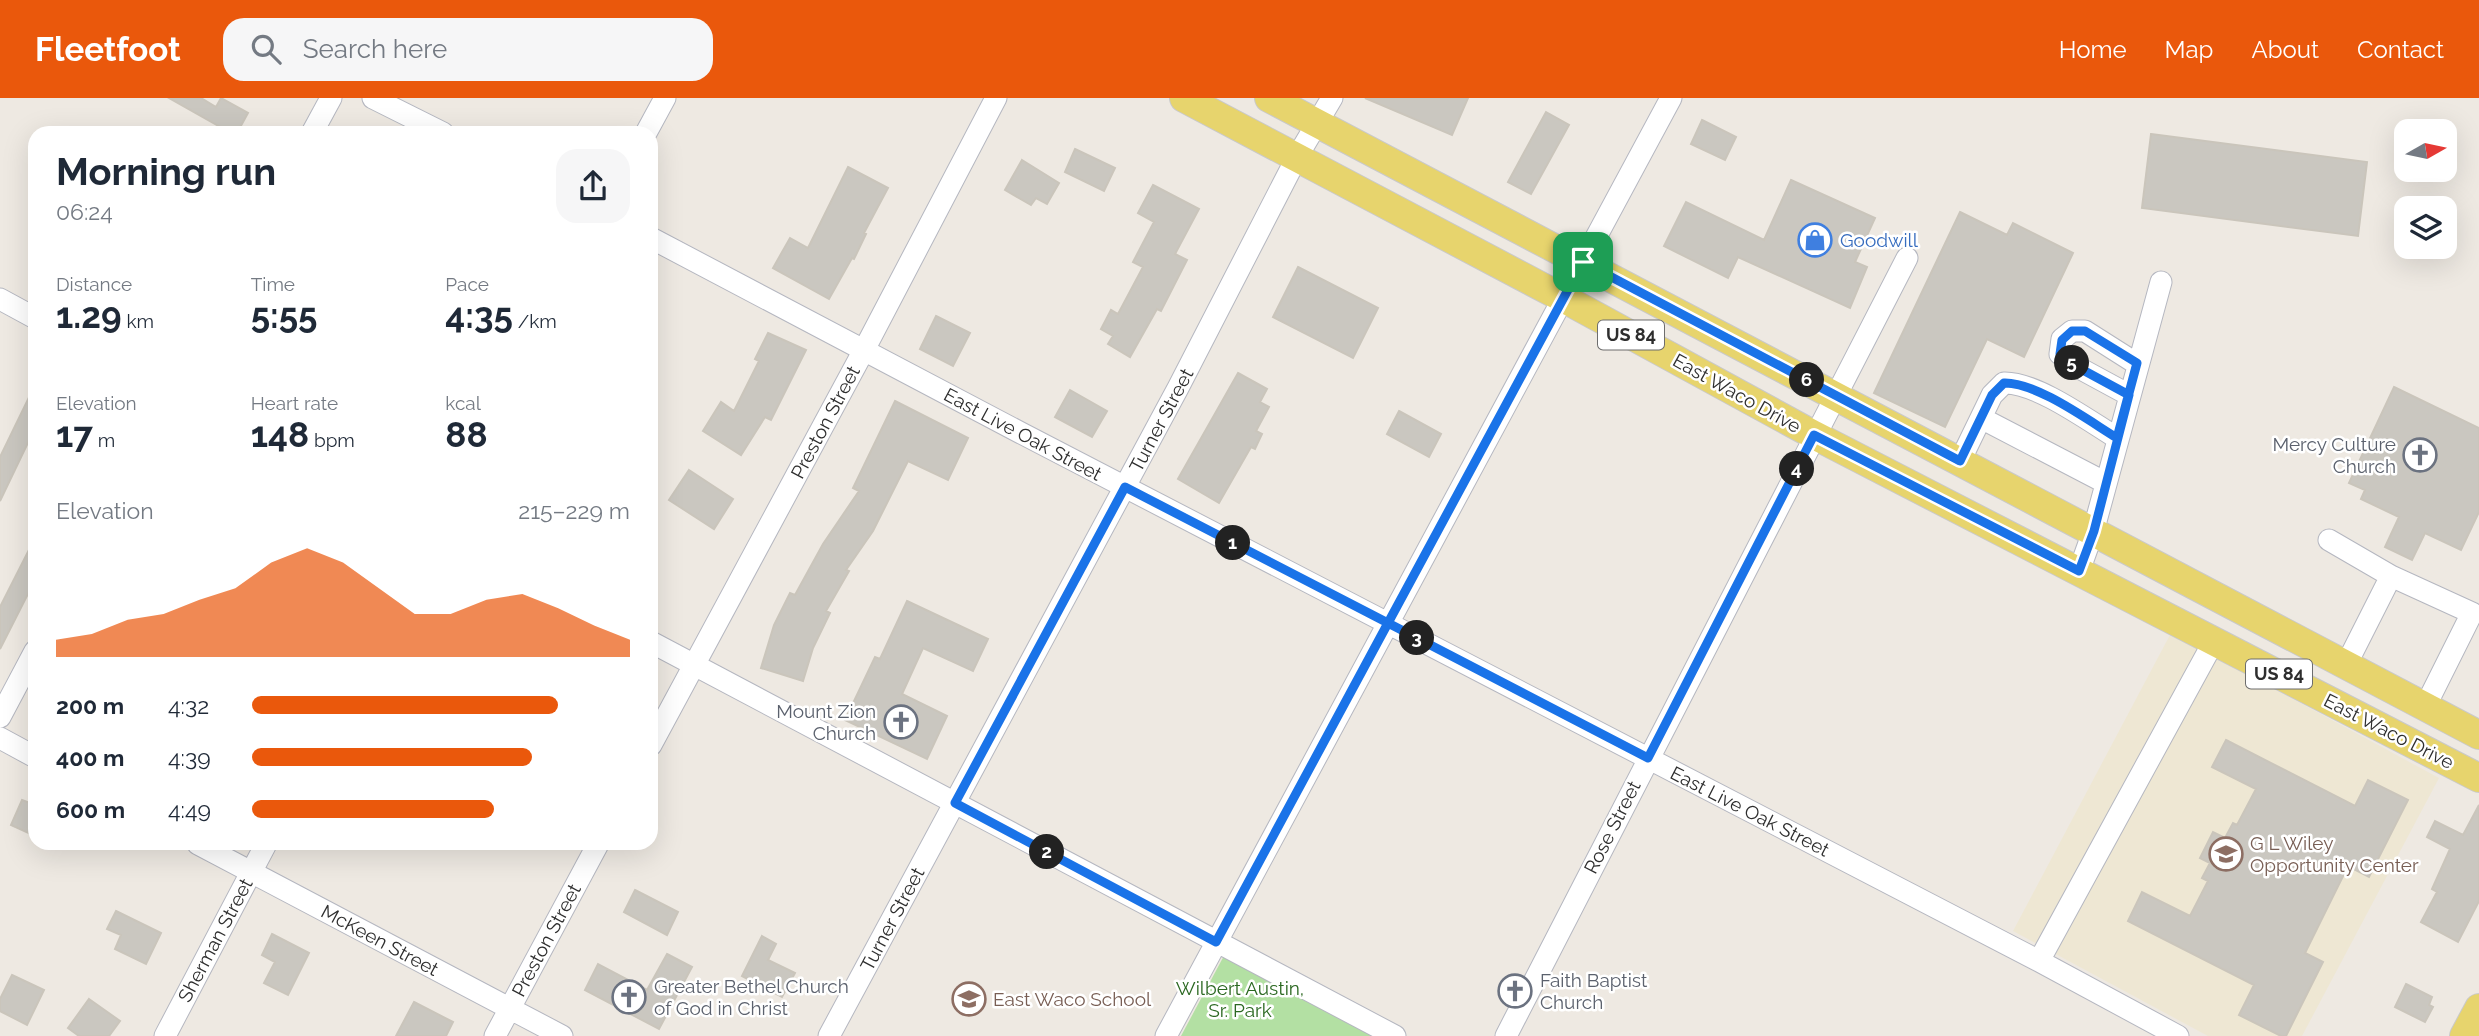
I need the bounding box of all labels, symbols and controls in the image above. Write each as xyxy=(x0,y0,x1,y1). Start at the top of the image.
search box xyxy=(223,18,713,81)
text: Fleetfoot xyxy=(35,30,181,69)
icon: search xyxy=(247,30,285,68)
text: Search here xyxy=(303,34,447,64)
text: Home xyxy=(2059,35,2127,64)
text: Map xyxy=(2165,35,2213,64)
text: About xyxy=(2251,35,2319,64)
text: Contact xyxy=(2357,35,2444,64)
north arrow xyxy=(2394,119,2457,182)
map controls xyxy=(2394,119,2457,259)
text: Morning run xyxy=(56,149,276,194)
button: share xyxy=(556,149,630,223)
button: layers xyxy=(2394,196,2457,259)
text: 06:24 xyxy=(56,198,113,225)
shop icon: Goodwill xyxy=(1796,221,1834,259)
place label: Goodwill xyxy=(1840,229,1919,251)
pin xyxy=(1553,232,1613,292)
icon: arrive xyxy=(1564,243,1602,281)
text: Distance xyxy=(56,273,132,295)
text: Time xyxy=(251,273,295,295)
text: Pace xyxy=(445,273,489,295)
text: 1.29 xyxy=(56,295,122,336)
text: 5:55 xyxy=(251,295,317,336)
text: 4:35 xyxy=(445,295,513,336)
text: km xyxy=(122,310,154,332)
text: /km xyxy=(513,310,557,332)
road number: US 84 xyxy=(1598,320,1664,349)
pin: 5 xyxy=(2054,345,2090,380)
street label: East Waco Drive xyxy=(1669,349,1805,437)
text: 5 xyxy=(2066,351,2077,373)
street label: Preston Street xyxy=(786,361,864,482)
pin: 6 xyxy=(1790,362,1825,398)
street label: Turner Street xyxy=(1125,364,1198,475)
text: 6 xyxy=(1801,368,1812,390)
street label: East Live Oak Street xyxy=(940,383,1106,485)
text: Elevation xyxy=(56,392,137,414)
text: Heart rate xyxy=(251,392,338,414)
text: kcal xyxy=(445,392,481,414)
text: 17 xyxy=(56,414,93,455)
text: 148 xyxy=(251,414,309,455)
text: 88 xyxy=(445,414,488,455)
text: m xyxy=(93,429,115,451)
text: bpm xyxy=(309,429,355,451)
place label: Mercy Culture Church xyxy=(2272,433,2396,477)
church icon: Mercy Culture Church xyxy=(2401,436,2439,474)
pin: 4 xyxy=(1780,452,1814,486)
text: 4 xyxy=(1791,457,1802,479)
text: Elevation xyxy=(56,497,154,524)
text: 215–229 m xyxy=(518,497,630,524)
pin: 1 xyxy=(1216,526,1250,560)
text: 1 xyxy=(1228,531,1237,553)
pin: 3 xyxy=(1400,620,1434,656)
text: 3 xyxy=(1411,626,1422,648)
road number: US 84 xyxy=(2246,660,2312,688)
street label: East Waco Drive xyxy=(2320,689,2458,773)
text: 200 m xyxy=(56,692,124,719)
text: 4:32 xyxy=(168,692,209,719)
place label: Mount Zion Church xyxy=(776,700,876,744)
church icon: Mount Zion Church xyxy=(882,703,920,741)
text: 400 m xyxy=(56,744,124,771)
text: 4:39 xyxy=(168,744,211,771)
street label: East Live Oak Street xyxy=(1667,761,1834,861)
street label: Rose Street xyxy=(1579,776,1645,877)
text: 600 m xyxy=(56,796,125,823)
text: 4:49 xyxy=(168,796,211,823)
place label: G L Wiley Opportunity Center xyxy=(2250,832,2419,876)
pin: 2 xyxy=(1030,834,1064,870)
school or university icon: G L Wiley Opportunity Center xyxy=(2207,835,2245,873)
text: 2 xyxy=(1041,840,1052,862)
street label: Turner Street xyxy=(856,863,929,974)
street label: Sherman Street xyxy=(173,874,257,1006)
street label: Preston Street xyxy=(507,879,585,1000)
street label: McKeen Street xyxy=(318,900,443,980)
place label: Faith Baptist Church xyxy=(1540,969,1648,1013)
church icon: Faith Baptist Church xyxy=(1496,972,1534,1010)
place label: Greater Bethel Church of God in Christ xyxy=(654,975,849,1019)
park label: Wilbert Austin, Sr. Park xyxy=(1176,977,1304,1021)
church icon: Greater Bethel Church of God in Christ xyxy=(610,978,648,1016)
school or university icon: East Waco School xyxy=(950,980,988,1018)
place label: East Waco School xyxy=(993,988,1152,1010)

